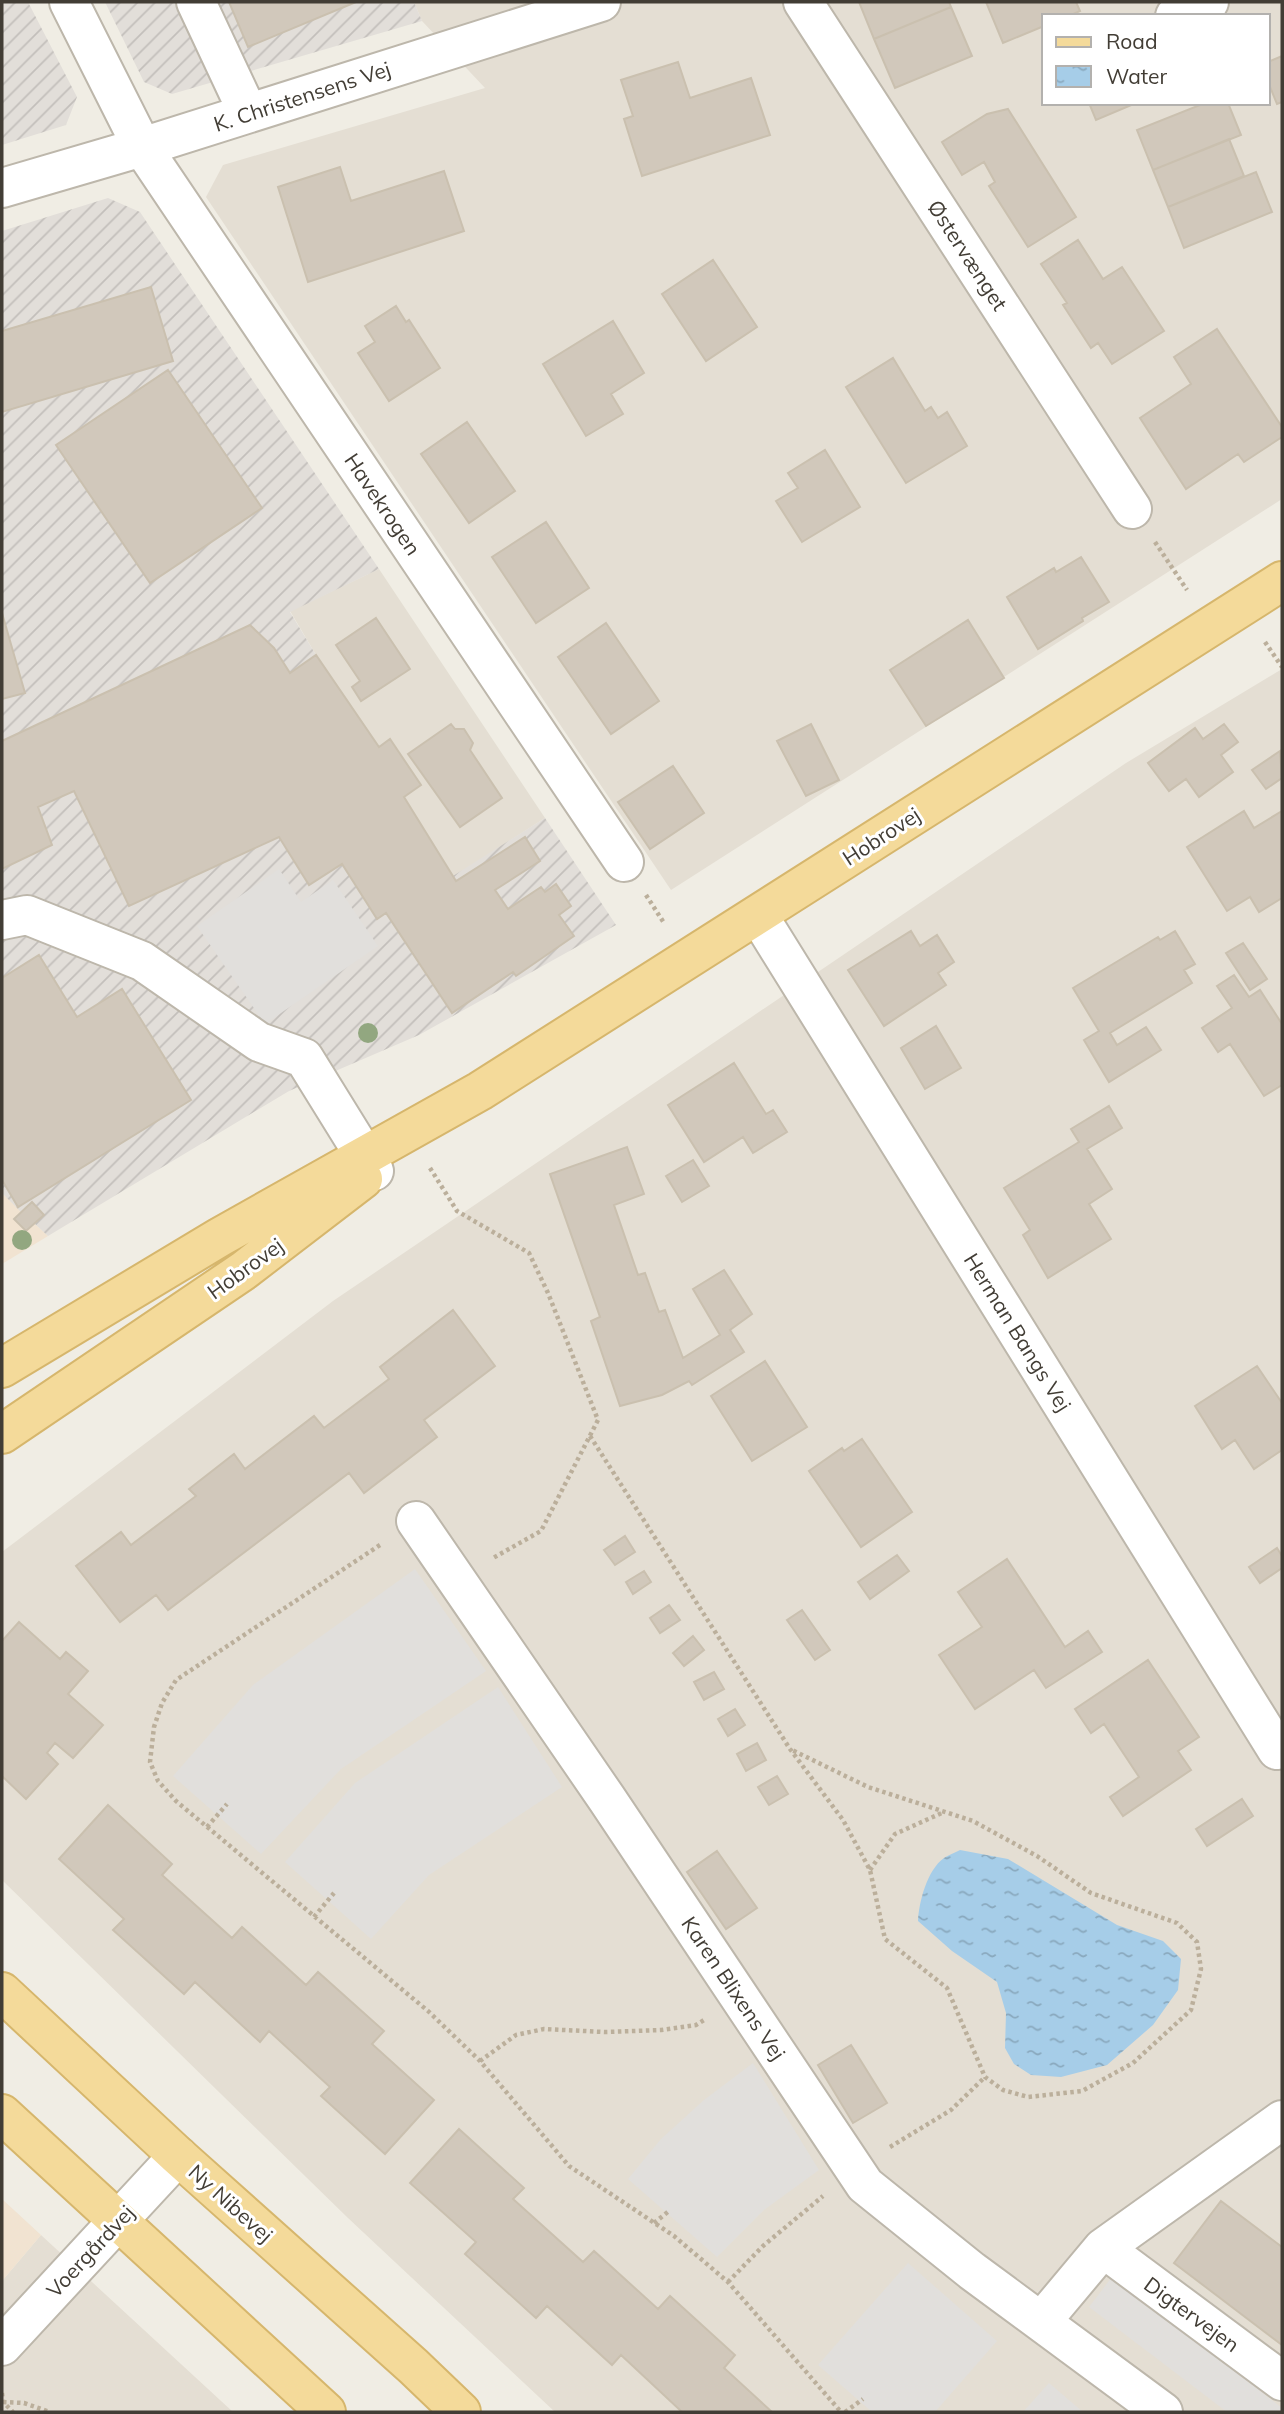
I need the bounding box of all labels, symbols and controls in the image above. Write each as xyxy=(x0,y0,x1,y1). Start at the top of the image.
legend xyxy=(1042,14,1270,105)
text: Road xyxy=(1106,28,1157,54)
street label: K. Christensens Vej xyxy=(210,55,394,137)
text: Water xyxy=(1106,63,1167,89)
street label: Østervænget xyxy=(923,195,1013,315)
street label: Havekrogen xyxy=(339,448,427,560)
street label: Hobrovej xyxy=(837,801,925,871)
street label: Hobrovej xyxy=(202,1232,288,1304)
street label: Herman Bangs Vej xyxy=(959,1248,1077,1416)
street label: Karen Blixens Vej xyxy=(676,1911,792,2065)
street label: Ny Nibevej xyxy=(184,2158,278,2248)
street label: Voergårdvej xyxy=(41,2199,139,2303)
street label: Digtervejen xyxy=(1139,2271,1245,2357)

